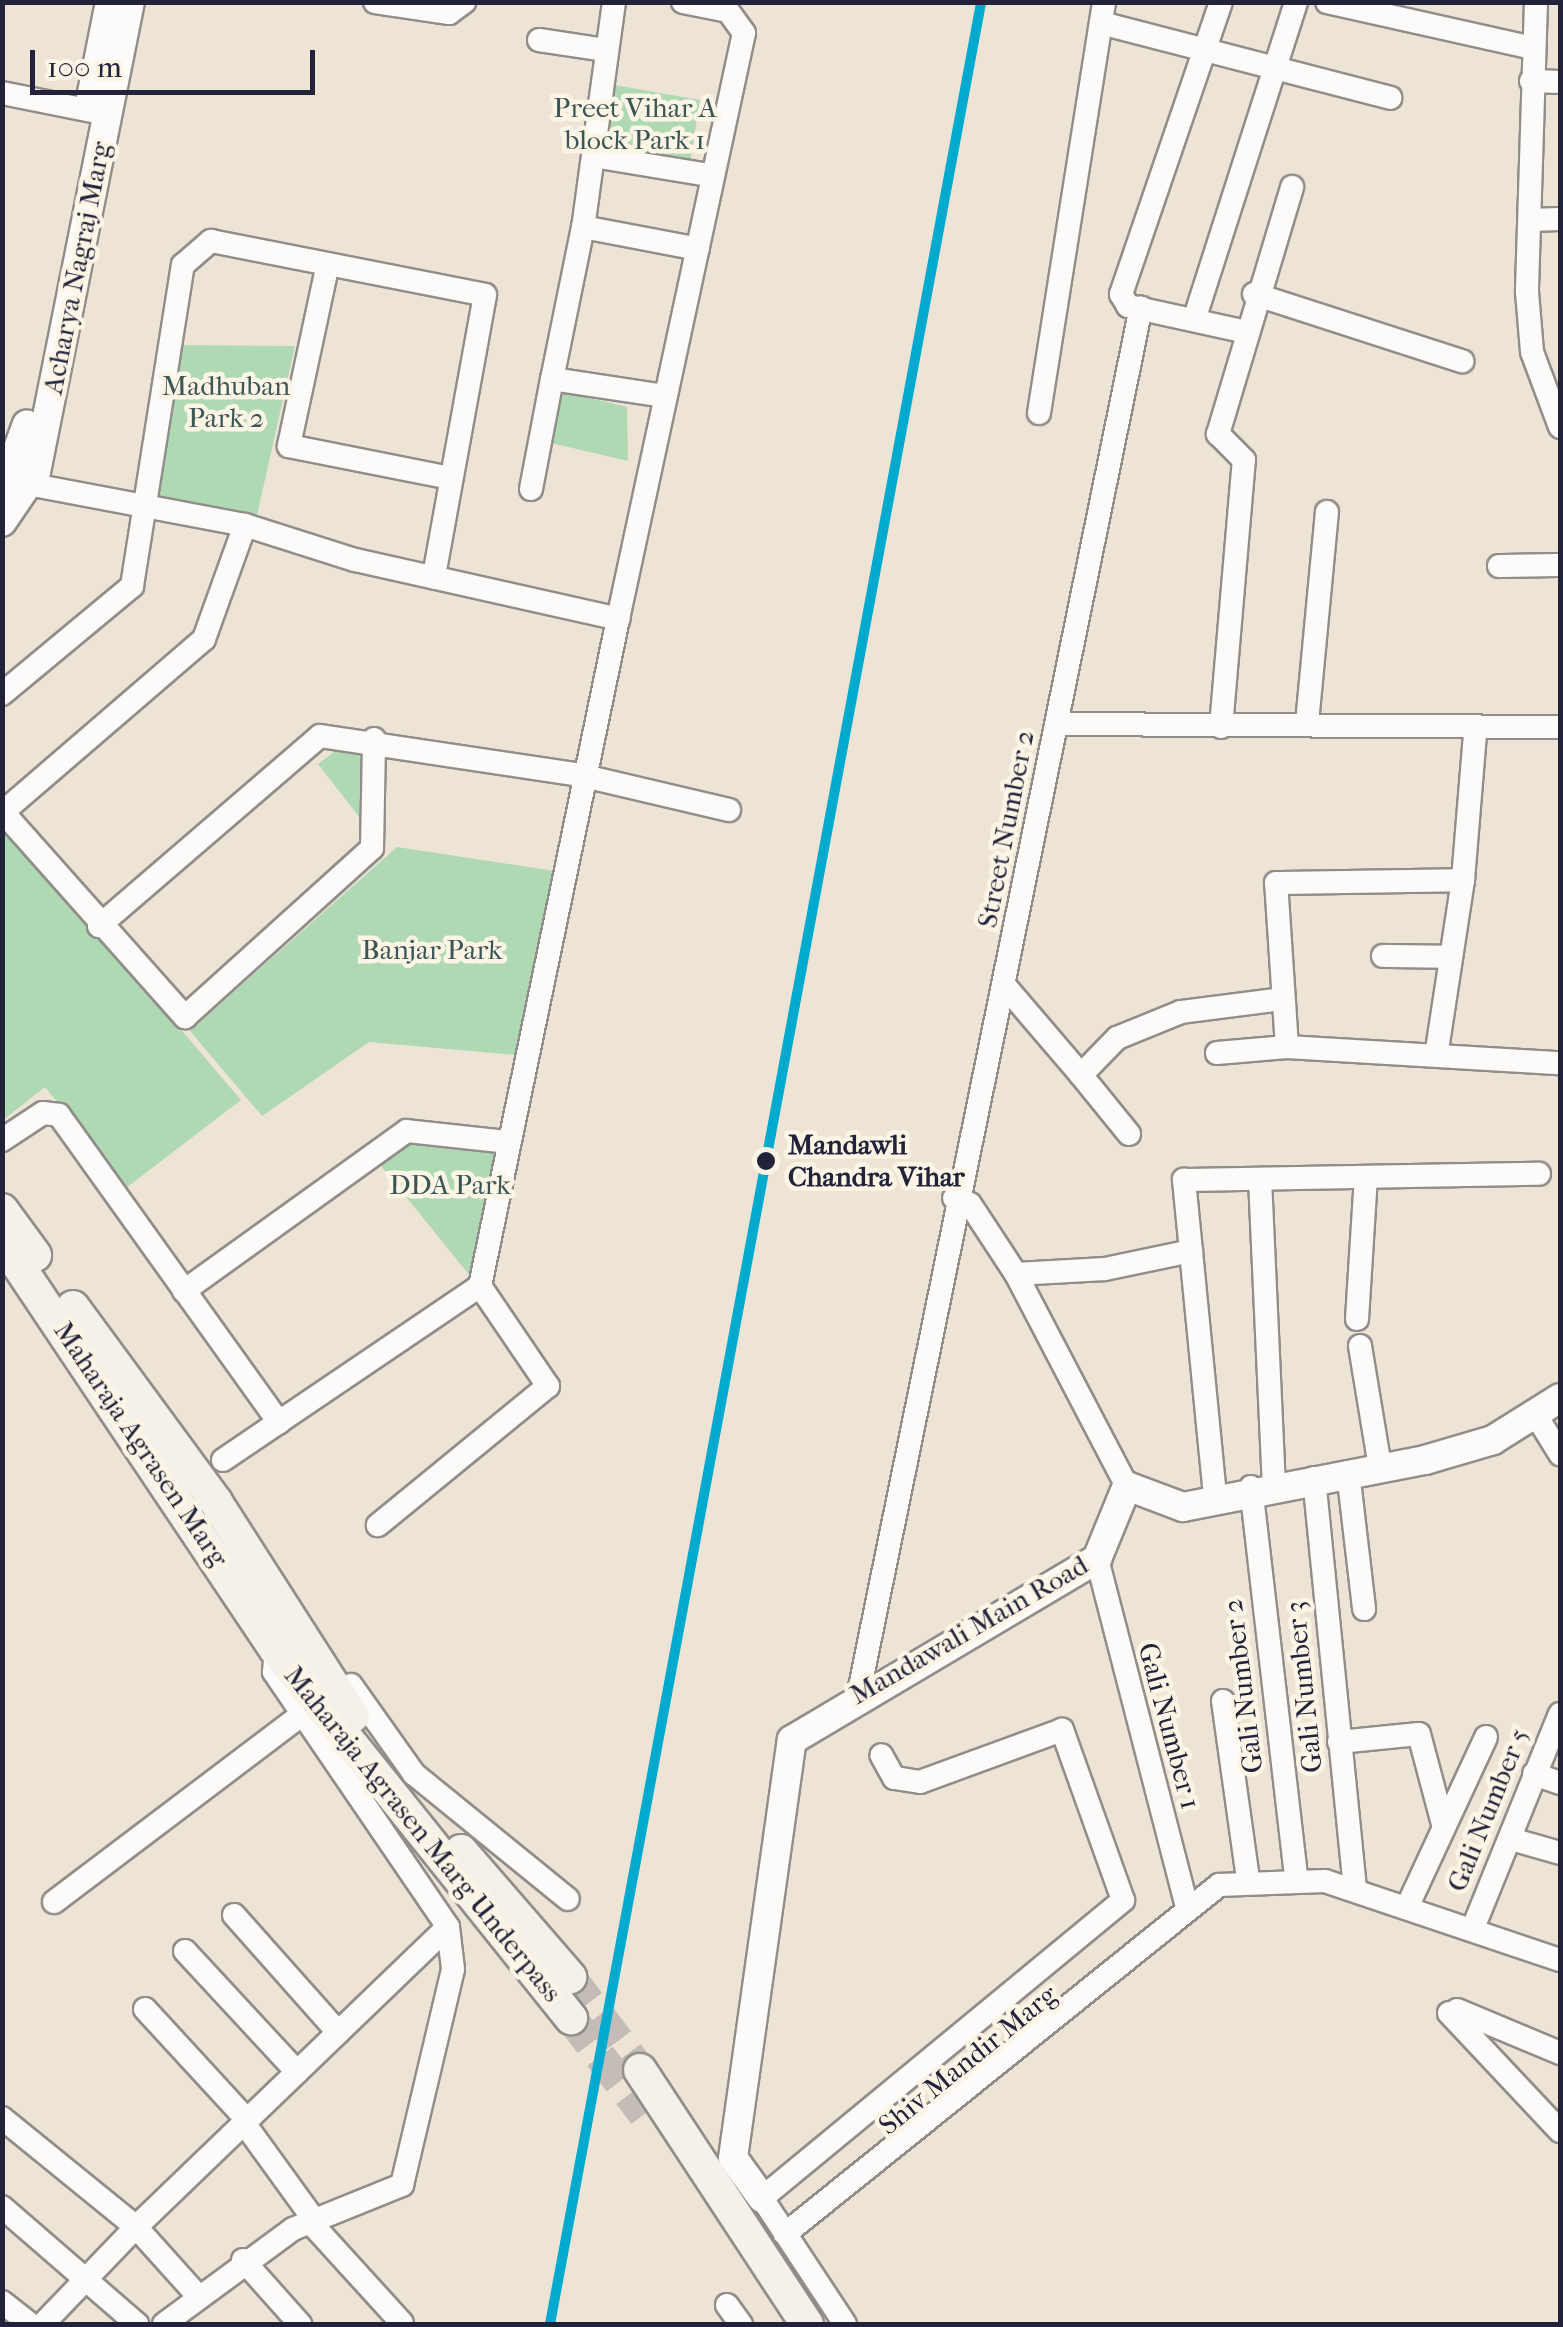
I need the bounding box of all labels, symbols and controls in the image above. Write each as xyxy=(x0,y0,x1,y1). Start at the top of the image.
scale bar xyxy=(35,30,320,92)
text: 100 m xyxy=(47,50,122,85)
park label: Preet Vihar A block Park 1 xyxy=(553,91,717,157)
street label: Acharya Nagraj Marg xyxy=(36,139,118,397)
park label: Madhuban Park 2 xyxy=(162,369,290,435)
street label: Street Number 2 xyxy=(970,727,1042,931)
park label: Banjar Park xyxy=(362,933,502,967)
place label: Mandawli Chandra Vihar xyxy=(788,1128,965,1194)
marker: Mandawli Chandra Vihar xyxy=(753,1148,779,1174)
park label: DDA Park xyxy=(389,1168,511,1202)
street label: Maharaja Agrasen Marg xyxy=(47,1315,235,1573)
street label: Mandawali Main Road xyxy=(844,1548,1094,1712)
street label: Gali Number 2 xyxy=(1216,1597,1270,1775)
street label: Gali Number 3 xyxy=(1278,1599,1330,1775)
street label: Gali Number 1 xyxy=(1131,1639,1207,1813)
street label: Maharaja Agrasen Marg Underpass xyxy=(277,1659,569,2009)
street label: Gali Number 5 xyxy=(1440,1723,1536,1897)
street label: Shiv Mandir Marg xyxy=(872,1978,1064,2142)

